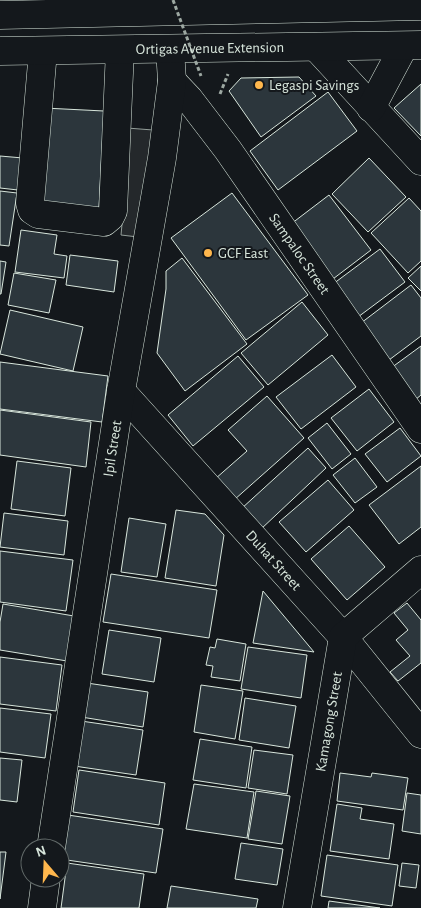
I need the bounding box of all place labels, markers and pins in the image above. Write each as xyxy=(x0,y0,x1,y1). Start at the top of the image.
place label: Legaspi Savings xyxy=(269,78,359,93)
marker: Legaspi Savings xyxy=(253,79,265,91)
place label: GCF East xyxy=(218,246,268,261)
marker: GCF East xyxy=(202,247,214,259)

